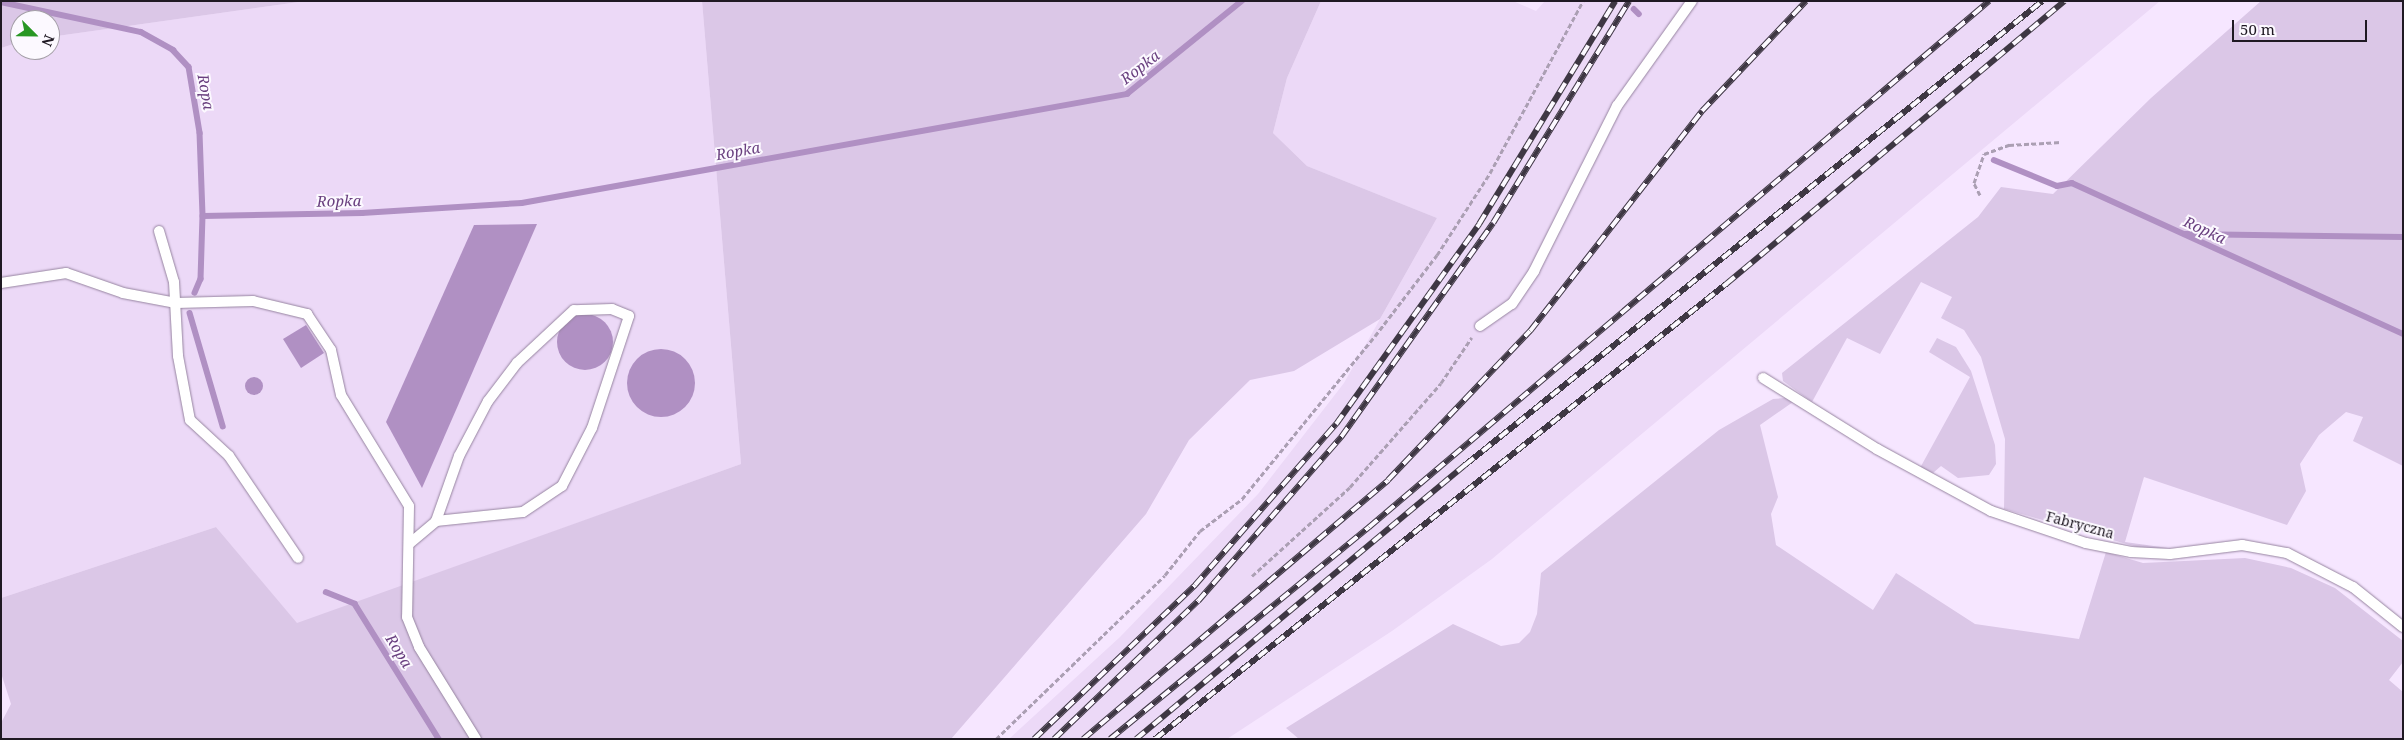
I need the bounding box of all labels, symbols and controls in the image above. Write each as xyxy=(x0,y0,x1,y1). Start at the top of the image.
north arrow xyxy=(10,10,60,60)
scale bar xyxy=(2234,10,2369,42)
text: 50 m xyxy=(2240,19,2275,39)
text: N xyxy=(37,32,59,49)
water label: Ropka xyxy=(1117,46,1163,88)
water label: Ropa xyxy=(194,73,218,111)
water label: Ropka xyxy=(715,138,761,164)
water label: Ropka xyxy=(317,192,361,210)
water label: Ropka xyxy=(2181,212,2229,248)
street label: Fabryczna xyxy=(2044,508,2116,542)
water label: Ropa xyxy=(382,631,416,671)

